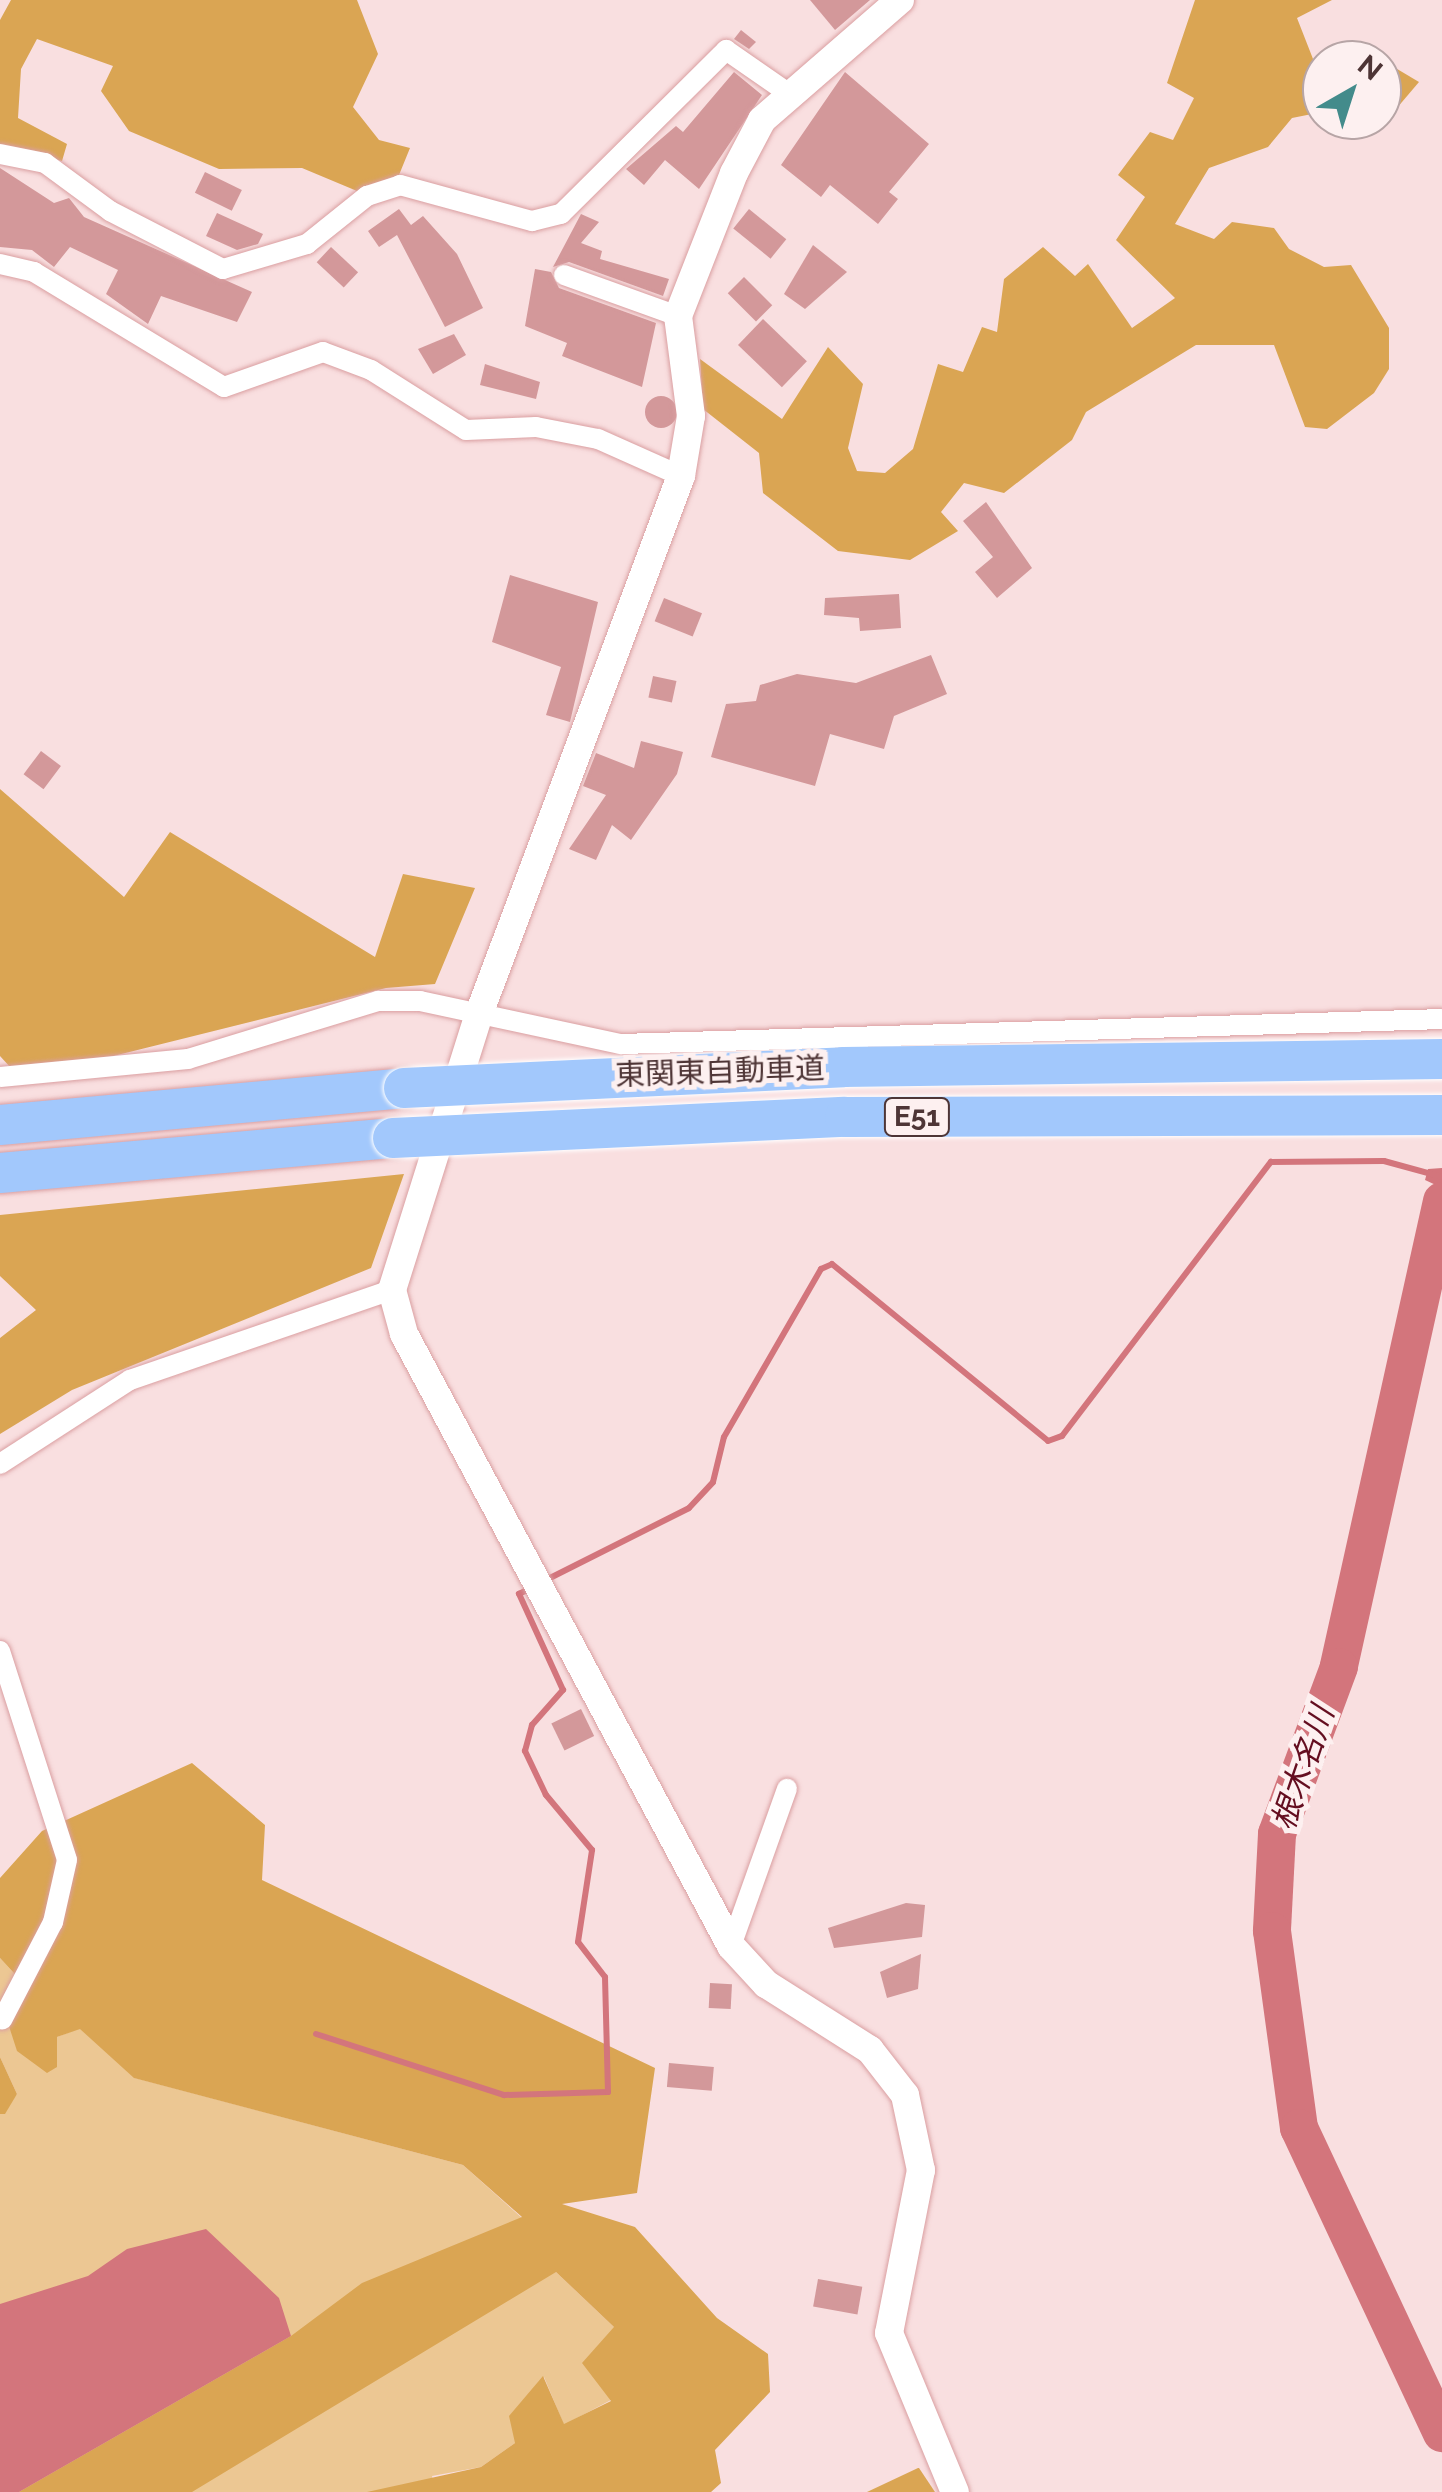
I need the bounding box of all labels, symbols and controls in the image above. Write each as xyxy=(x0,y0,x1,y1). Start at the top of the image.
north arrow xyxy=(1302,40,1402,140)
text: N xyxy=(1351,48,1389,87)
street label: 東関東自動車道 xyxy=(614,1050,826,1094)
road number: E51 xyxy=(882,1094,952,1140)
water label: 根木名川 xyxy=(1264,1701,1342,1835)

